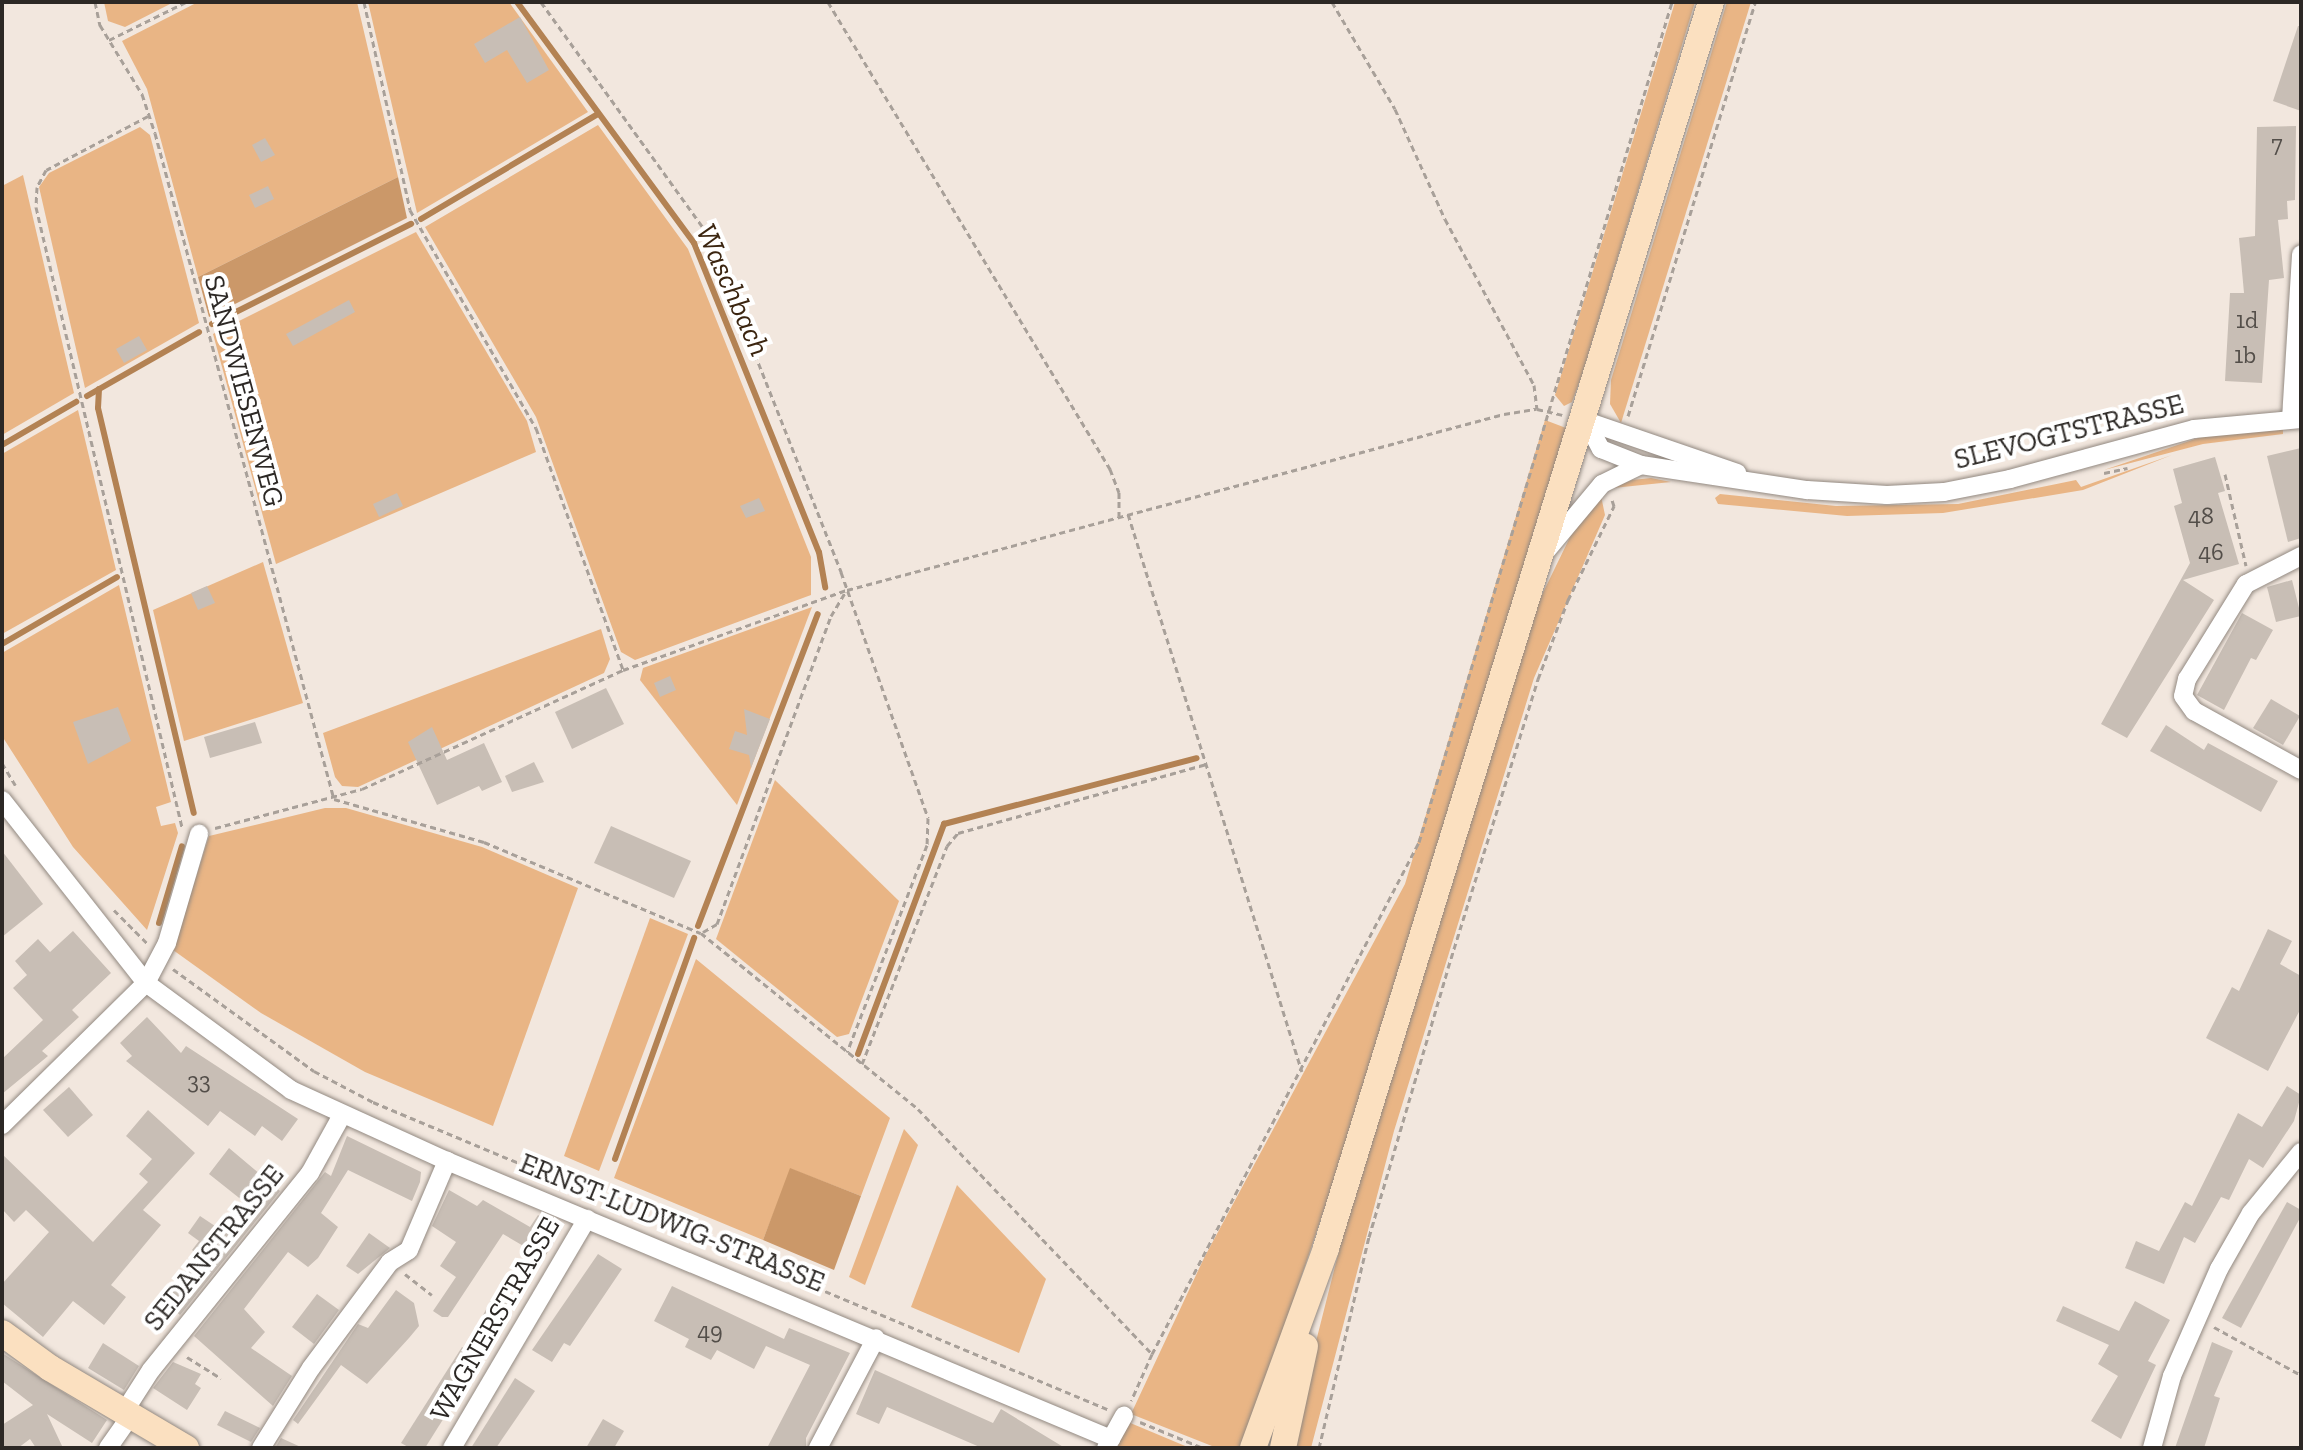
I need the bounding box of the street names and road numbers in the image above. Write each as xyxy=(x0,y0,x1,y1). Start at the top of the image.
street label: SANDWIESENWEG xyxy=(197,272,291,510)
street label: SLEVOGTSTRASSE xyxy=(1951,387,2187,477)
street label: ERNST-LUDWIG-STRASSE xyxy=(515,1146,829,1300)
street label: SEDANSTRASSE xyxy=(137,1159,291,1337)
street label: WAGNERSTRASSE xyxy=(423,1211,567,1427)

